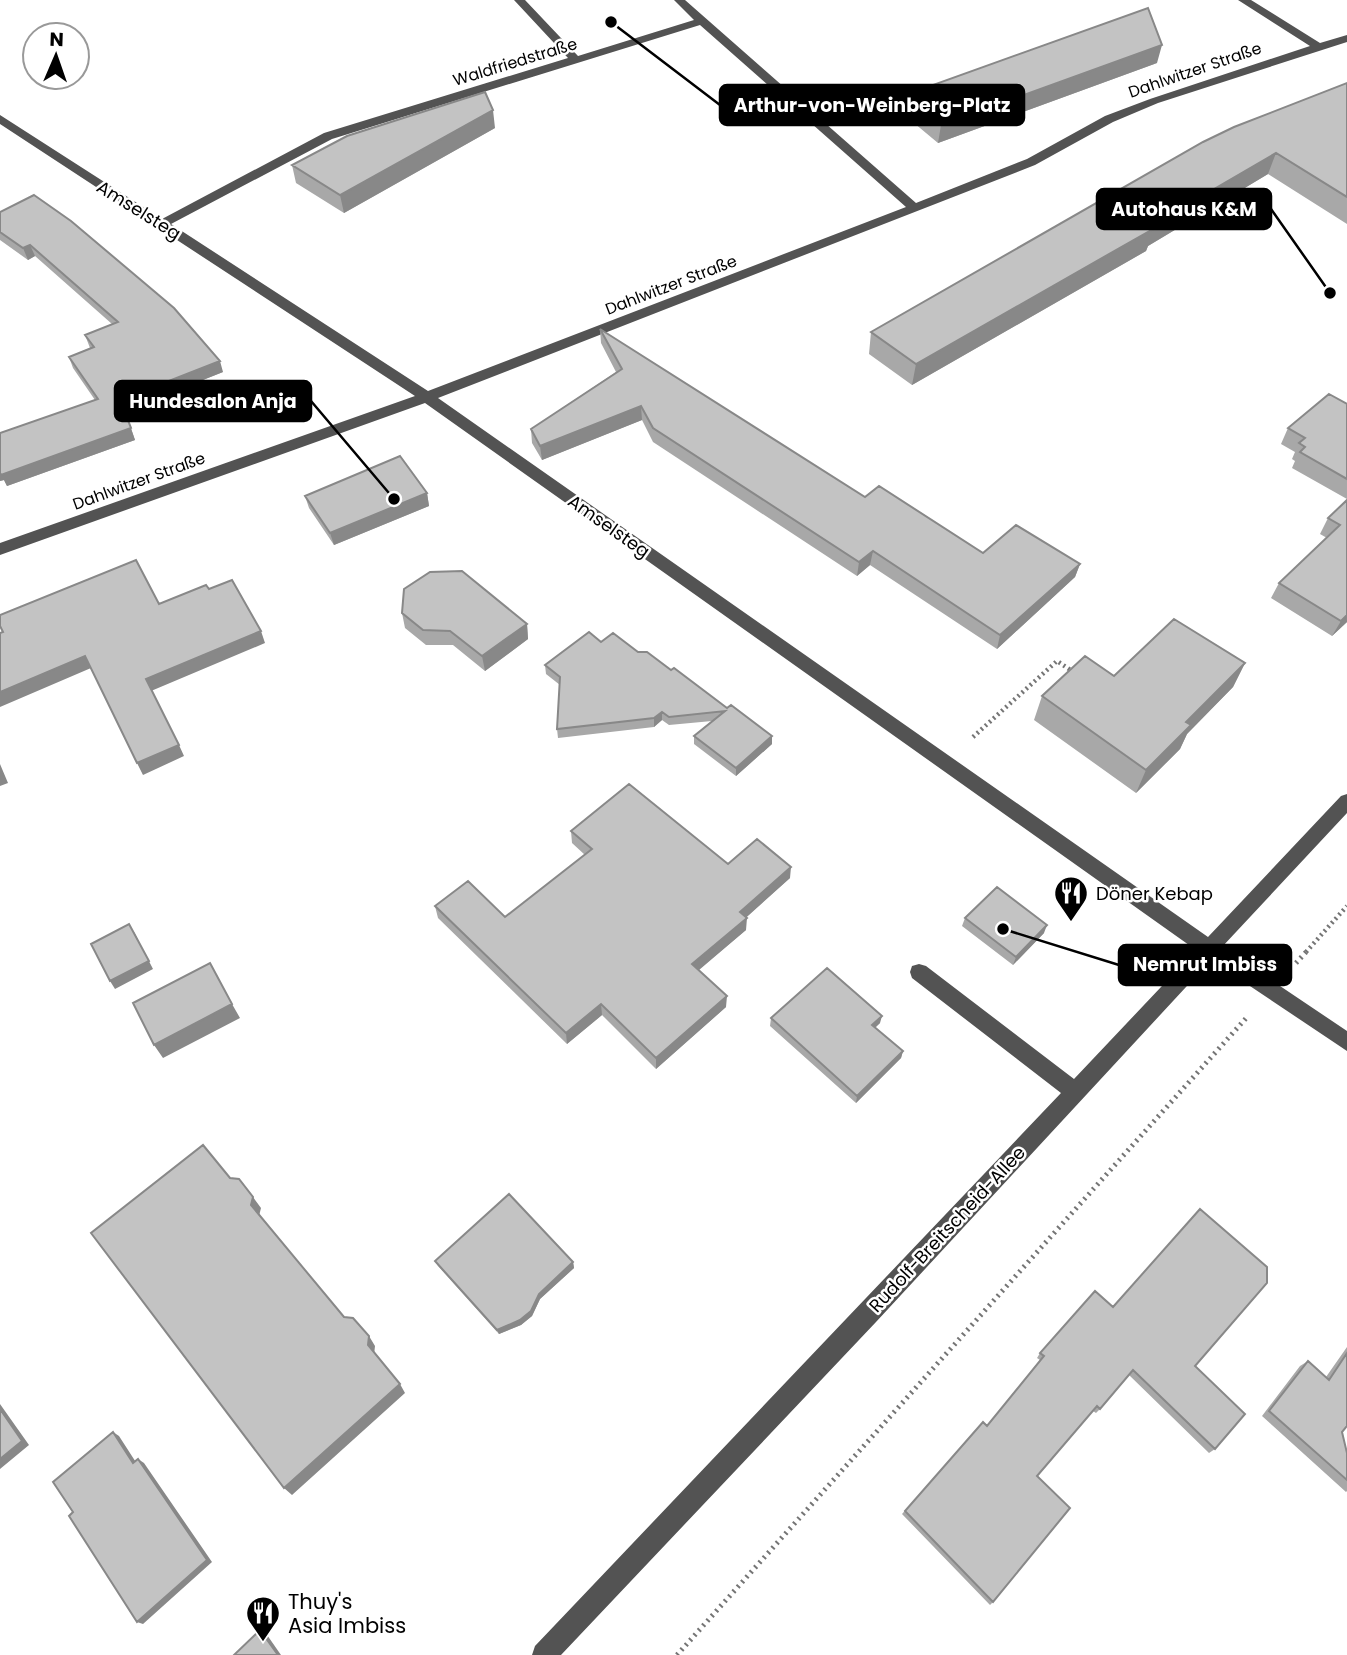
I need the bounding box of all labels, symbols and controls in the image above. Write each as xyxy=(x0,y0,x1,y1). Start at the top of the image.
north arrow xyxy=(21,21,91,91)
text: N xyxy=(49,26,64,53)
street label: Waldfriedstraße xyxy=(450,32,580,92)
street label: Dahlwitzer Straße xyxy=(1125,36,1265,104)
callout: Arthur-von-Weinberg-Platz xyxy=(720,85,1024,125)
text: Arthur-von-Weinberg-Platz xyxy=(734,92,1010,119)
street label: Amselsteg xyxy=(92,174,186,246)
callout: Autohaus K&M xyxy=(1097,189,1271,229)
text: Autohaus K&M xyxy=(1111,196,1257,223)
street label: Dahlwitzer Straße xyxy=(602,249,740,321)
callout: Hundesalon Anja xyxy=(115,381,311,421)
text: Hundesalon Anja xyxy=(129,388,297,415)
street label: Dahlwitzer Straße xyxy=(70,446,209,516)
street label: Amselsteg xyxy=(563,489,655,563)
restaurant icon: Döner Kebap xyxy=(1052,874,1090,923)
place label: Döner Kebap xyxy=(1096,881,1213,906)
callout: Nemrut Imbiss xyxy=(1119,945,1291,985)
text: Nemrut Imbiss xyxy=(1133,951,1277,978)
street label: Rudolf-Breitscheid-Allee xyxy=(863,1140,1031,1318)
place label: Thuy's Asia Imbiss xyxy=(288,1587,406,1640)
restaurant icon: Thuy's Asia Imbiss xyxy=(244,1594,282,1643)

